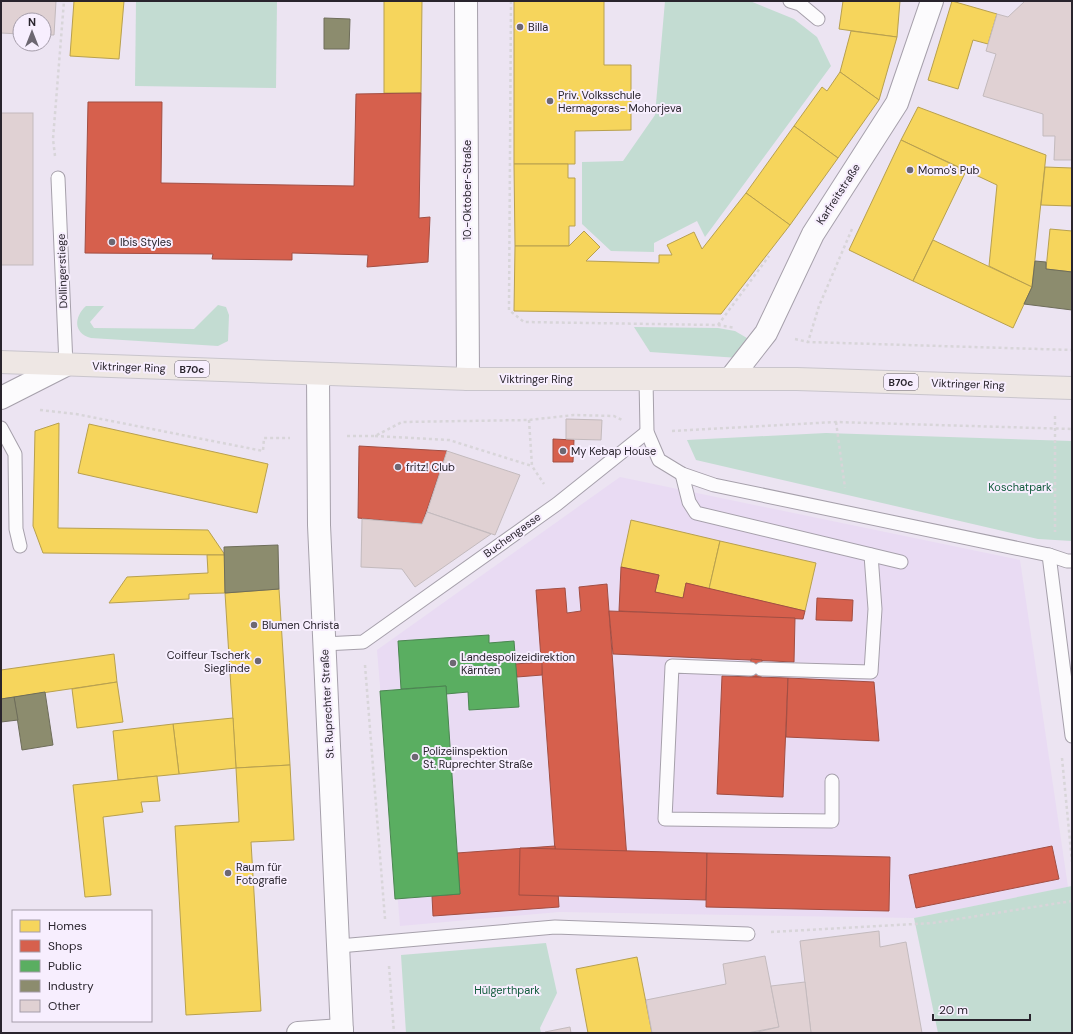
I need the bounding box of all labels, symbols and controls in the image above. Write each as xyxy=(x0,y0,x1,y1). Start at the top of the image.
north arrow xyxy=(12,12,52,52)
text: N xyxy=(28,15,36,29)
place label: Billa xyxy=(528,20,548,34)
marker: Billa xyxy=(515,22,525,32)
place label: Priv. Volksschule Hermagoras- Mohorjeva xyxy=(558,88,681,115)
marker: Priv. Volksschule Hermagoras- Mohorjeva xyxy=(545,96,555,106)
street label: 10.-Oktober-Straße xyxy=(460,140,474,240)
street label: Karfreitstraße xyxy=(813,161,863,227)
place label: Momo's Pub xyxy=(918,163,980,177)
marker: Momo's Pub xyxy=(905,165,915,175)
street label: Döllingerstiege xyxy=(54,233,70,309)
place label: Ibis Styles xyxy=(120,235,172,249)
marker: Ibis Styles xyxy=(107,237,117,247)
street label: Viktringer Ring xyxy=(92,359,166,375)
road number: B70c xyxy=(175,361,209,377)
street label: Viktringer Ring xyxy=(499,372,573,386)
road number: B70c xyxy=(884,374,918,390)
street label: Viktringer Ring xyxy=(931,376,1005,392)
place label: My Kebap House xyxy=(571,444,656,458)
marker: My Kebap House xyxy=(558,446,568,456)
place label: fritz! Club xyxy=(406,460,455,474)
marker: fritz! Club xyxy=(393,462,403,472)
park label: Koschatpark xyxy=(988,480,1052,494)
street label: Buchengasse xyxy=(481,509,543,561)
place label: Blumen Christa xyxy=(262,618,339,632)
marker: Blumen Christa xyxy=(249,620,259,630)
place label: Coiffeur Tscherk Sieglinde xyxy=(167,648,250,675)
street label: St. Ruprechter Straße xyxy=(317,649,337,759)
place label: Landespolizeidirektion Kärnten xyxy=(461,650,575,677)
marker: Coiffeur Tscherk Sieglinde xyxy=(253,656,263,666)
marker: Landespolizeidirektion Kärnten xyxy=(448,658,458,668)
place label: Polizeiinspektion St. Ruprechter Straße xyxy=(423,744,533,771)
marker: Polizeiinspektion St. Ruprechter Straße xyxy=(410,752,420,762)
place label: Raum für Fotografie xyxy=(236,860,287,887)
marker: Raum für Fotografie xyxy=(223,868,233,878)
legend xyxy=(12,910,152,1022)
text: Homes xyxy=(48,918,87,934)
text: Shops xyxy=(48,938,83,954)
text: Public xyxy=(48,958,82,974)
text: Industry xyxy=(48,978,94,994)
park label: Hülgerthpark xyxy=(474,983,540,997)
scale bar xyxy=(933,996,1030,1022)
text: Other xyxy=(48,998,81,1014)
text: 20 m xyxy=(939,1002,968,1018)

